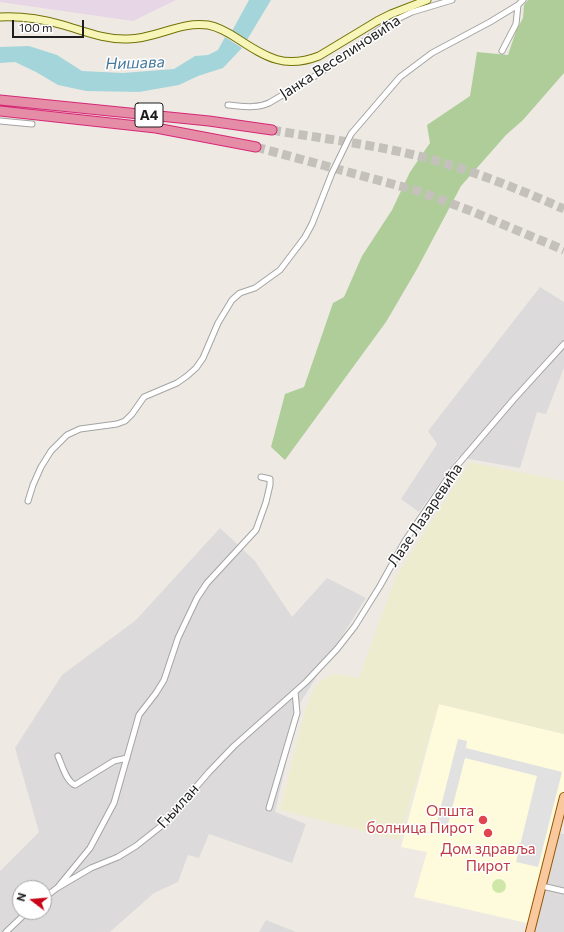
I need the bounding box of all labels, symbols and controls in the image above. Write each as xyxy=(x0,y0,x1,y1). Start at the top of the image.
street label: Јанка Веселиновића xyxy=(276,11,404,103)
scale bar xyxy=(14,12,86,38)
text: 100 m xyxy=(19,20,53,34)
water label: Нишава xyxy=(105,52,165,74)
road number: A4 xyxy=(135,103,163,127)
street label: Лазе Лазаревића xyxy=(384,460,466,570)
street label: Гњилан xyxy=(153,780,203,832)
place label: Општа болница Пирот xyxy=(366,802,474,837)
marker: Општа болница Пирот xyxy=(477,814,489,826)
marker: Дом здравља Пирот xyxy=(482,827,494,839)
place label: Дом здравља Пирот xyxy=(440,840,536,875)
north arrow xyxy=(12,880,52,920)
text: N xyxy=(14,891,28,903)

